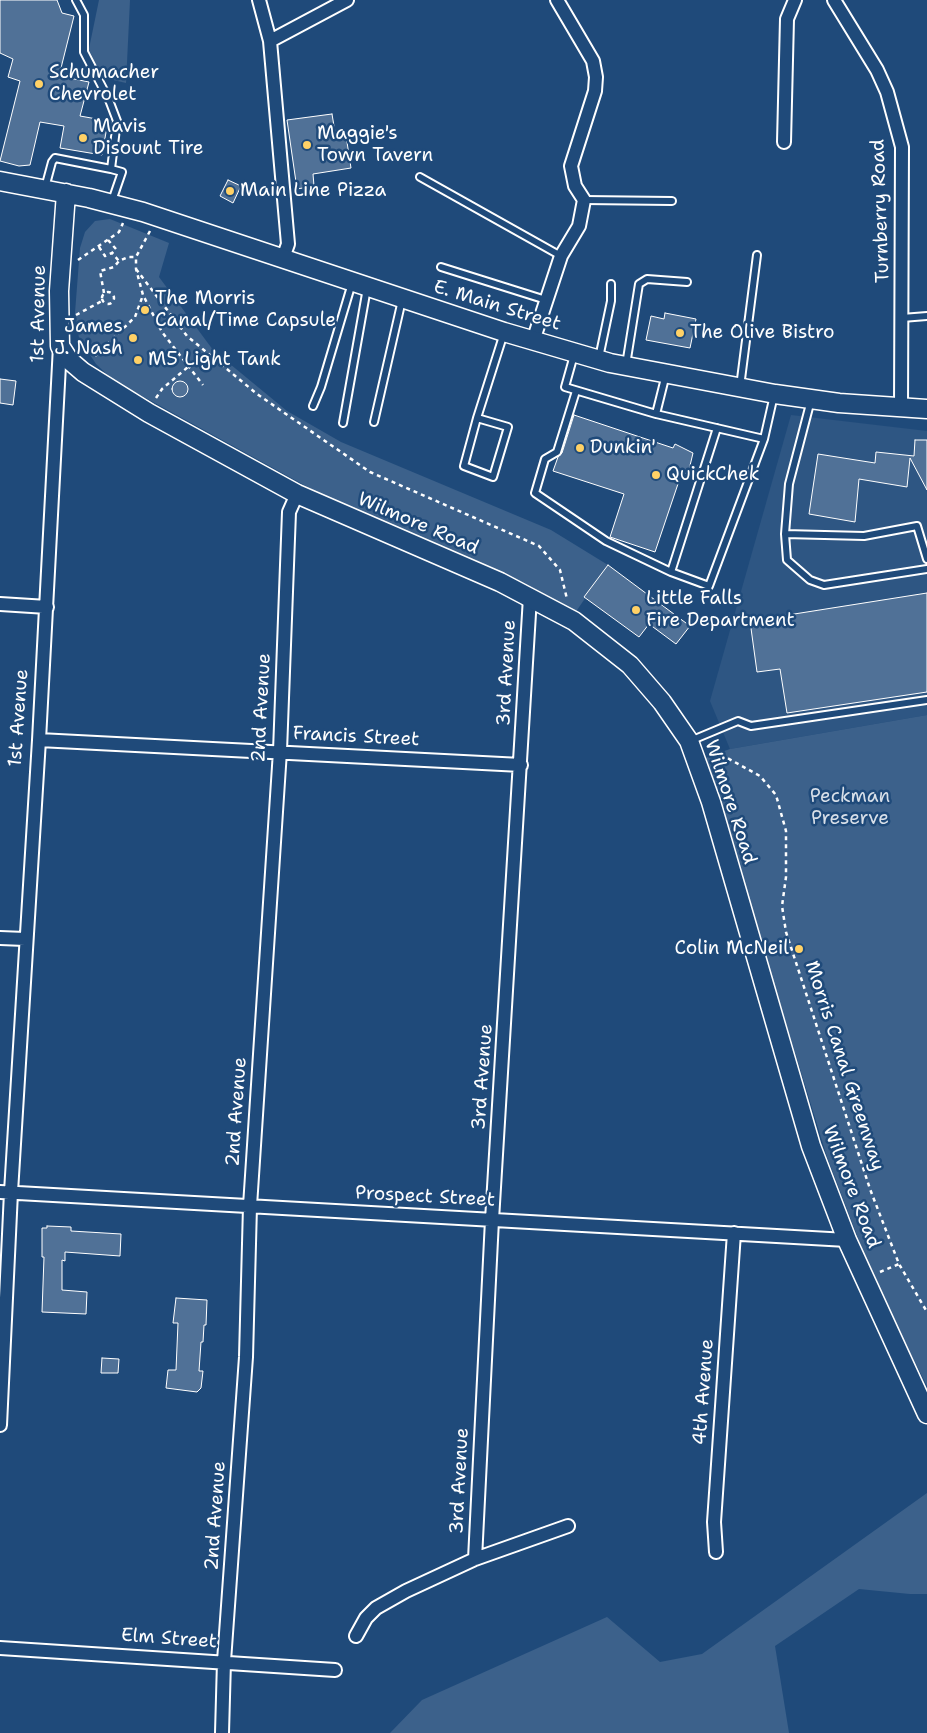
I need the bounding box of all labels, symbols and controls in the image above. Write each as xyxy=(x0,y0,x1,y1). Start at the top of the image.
place label: Schumacher Chevrolet xyxy=(49,62,159,106)
marker: Schumacher Chevrolet xyxy=(33,78,45,90)
place label: Mavis Disount Tire xyxy=(93,116,203,160)
place label: Maggie's Town Tavern xyxy=(317,123,433,167)
marker: Mavis Disount Tire xyxy=(77,132,89,144)
marker: Maggie's Town Tavern xyxy=(301,139,313,151)
street label: Turnberry Road xyxy=(867,139,895,283)
place label: Main Line Pizza xyxy=(240,180,386,202)
marker: Main Line Pizza xyxy=(224,185,236,197)
street label: 1st Avenue xyxy=(27,265,51,363)
street label: E. Main Street xyxy=(431,276,563,336)
place label: The Morris Canal/Time Capsule xyxy=(155,288,336,332)
marker: The Morris Canal/Time Capsule xyxy=(139,304,151,316)
place label: James J. Nash xyxy=(54,316,123,360)
place label: The Olive Bistro xyxy=(690,322,835,344)
marker: The Olive Bistro xyxy=(674,327,686,339)
marker: James J. Nash xyxy=(127,332,139,344)
place label: M5 Light Tank xyxy=(148,349,281,371)
marker: M5 Light Tank xyxy=(132,354,144,366)
place label: Dunkin' xyxy=(590,437,656,459)
marker: Dunkin' xyxy=(574,442,586,454)
place label: QuickChek xyxy=(666,464,760,486)
marker: QuickChek xyxy=(650,469,662,481)
street label: Wilmore Road xyxy=(354,488,482,560)
place label: Little Falls Fire Department xyxy=(646,588,795,632)
marker: Little Falls Fire Department xyxy=(630,604,642,616)
street label: 3rd Avenue xyxy=(493,619,521,727)
street label: 2nd Avenue xyxy=(248,653,276,763)
street label: 1st Avenue xyxy=(4,668,34,768)
street label: Francis Street xyxy=(292,722,420,752)
street label: Wilmore Road xyxy=(699,737,761,867)
park label: Peckman Preserve xyxy=(810,786,890,830)
place label: Colin McNeil xyxy=(674,938,789,960)
marker: Colin McNeil xyxy=(793,943,805,955)
street label: Morris Canal Greenway xyxy=(799,958,889,1174)
street label: 3rd Avenue xyxy=(468,1023,498,1131)
street label: 2nd Avenue xyxy=(222,1056,252,1168)
street label: Wilmore Road xyxy=(817,1122,885,1252)
street label: Prospect Street xyxy=(354,1182,496,1212)
street label: 4th Avenue xyxy=(689,1338,719,1446)
street label: 3rd Avenue xyxy=(446,1427,474,1535)
street label: 2nd Avenue xyxy=(201,1460,231,1572)
street label: Elm Street xyxy=(120,1624,218,1654)

